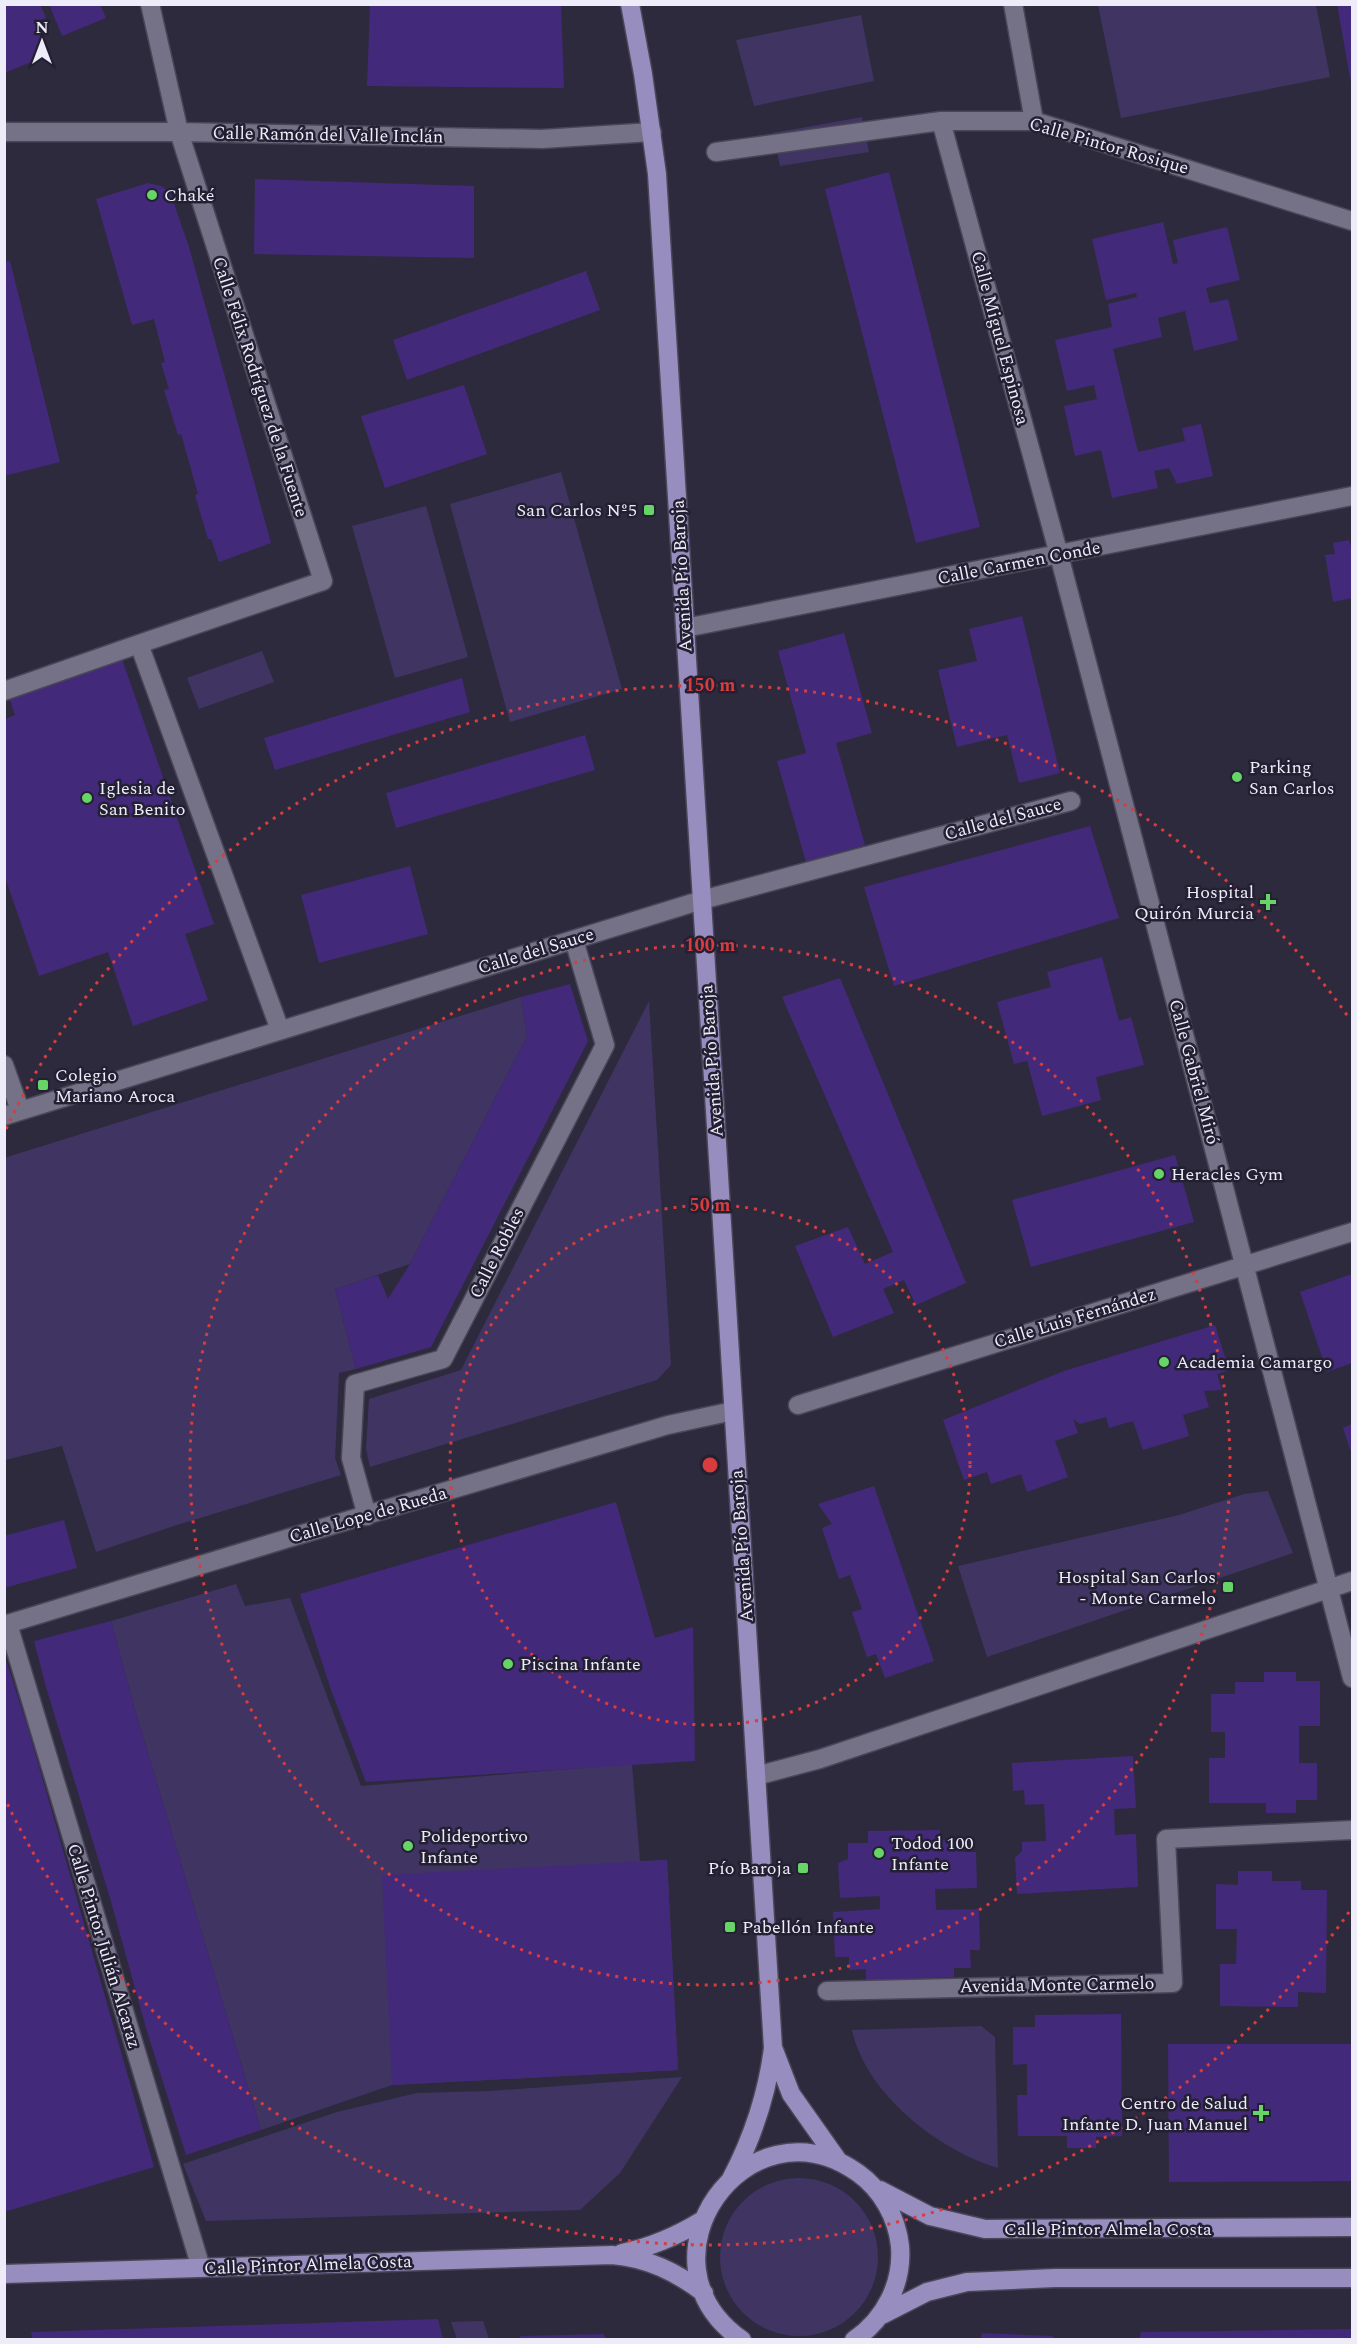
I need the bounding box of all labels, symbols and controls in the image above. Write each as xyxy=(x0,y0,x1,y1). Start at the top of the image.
north arrow xyxy=(12,12,72,72)
text: N xyxy=(35,16,49,40)
street label: Calle Pintor Rosique xyxy=(1026,110,1192,182)
street label: Calle Ramón del Valle Inclán xyxy=(212,119,444,151)
place label: Chaké xyxy=(164,182,215,209)
marker: Chaké xyxy=(145,188,159,202)
street label: Calle Miguel Espinosa xyxy=(964,248,1036,428)
street label: Calle Félix Rodríguez de la Fuente xyxy=(205,253,315,521)
place label: San Carlos Nº5 xyxy=(516,497,637,524)
street label: Avenida Pío Baroja xyxy=(665,499,699,653)
marker: San Carlos Nº5 xyxy=(642,503,656,517)
street label: Calle Carmen Conde xyxy=(935,534,1103,592)
text: 150 m xyxy=(684,672,736,699)
place label: Parking San Carlos xyxy=(1249,754,1335,802)
marker: Parking San Carlos xyxy=(1230,770,1244,784)
place label: Iglesia de San Benito xyxy=(99,775,186,823)
street label: Calle del Sauce xyxy=(941,790,1065,848)
marker: Iglesia de San Benito xyxy=(80,791,94,805)
place label: Hospital Quirón Murcia xyxy=(1134,879,1254,927)
marker: Hospital Quirón Murcia xyxy=(1259,893,1277,911)
street label: Calle del Sauce xyxy=(475,921,597,981)
text: 100 m xyxy=(684,932,736,959)
street label: Avenida Pío Baroja xyxy=(693,984,731,1138)
street label: Calle Gabriel Miró xyxy=(1162,996,1226,1148)
place label: Colegio Mariano Aroca xyxy=(55,1062,175,1110)
marker: Colegio Mariano Aroca xyxy=(36,1078,50,1092)
place label: Heracles Gym xyxy=(1171,1161,1283,1188)
marker: Heracles Gym xyxy=(1152,1167,1166,1181)
text: 50 m xyxy=(690,1192,730,1219)
street label: Calle Robles xyxy=(463,1203,531,1303)
street label: Calle Luis Fernández xyxy=(991,1280,1159,1356)
place label: Academia Camargo xyxy=(1176,1349,1332,1376)
marker: Academia Camargo xyxy=(1157,1355,1171,1369)
centre of rings xyxy=(700,1455,720,1475)
street label: Avenida Pío Baroja xyxy=(723,1469,761,1623)
street label: Calle Lope de Rueda xyxy=(286,1480,450,1550)
place label: Hospital San Carlos - Monte Carmelo xyxy=(1058,1564,1216,1612)
marker: Hospital San Carlos - Monte Carmelo xyxy=(1221,1580,1235,1594)
place label: Piscina Infante xyxy=(520,1651,641,1678)
marker: Piscina Infante xyxy=(501,1657,515,1671)
place label: Polideportivo Infante xyxy=(420,1823,528,1871)
place label: Todod 100 Infante xyxy=(891,1830,973,1878)
marker: Polideportivo Infante xyxy=(401,1839,415,1853)
street label: Calle Pintor Julián Alcaraz xyxy=(60,1840,148,2052)
marker: Todod 100 Infante xyxy=(872,1846,886,1860)
place label: Pío Baroja xyxy=(708,1855,791,1882)
marker: Pío Baroja xyxy=(796,1861,810,1875)
place label: Pabellón Infante xyxy=(742,1914,874,1941)
marker: Pabellón Infante xyxy=(723,1920,737,1934)
street label: Avenida Monte Carmelo xyxy=(959,1970,1155,2000)
place label: Centro de Salud Infante D. Juan Manuel xyxy=(1062,2090,1248,2138)
marker: Centro de Salud Infante D. Juan Manuel xyxy=(1252,2104,1270,2122)
street label: Calle Pintor Almela Costa xyxy=(1004,2216,1212,2243)
street label: Calle Pintor Almela Costa xyxy=(204,2248,413,2282)

